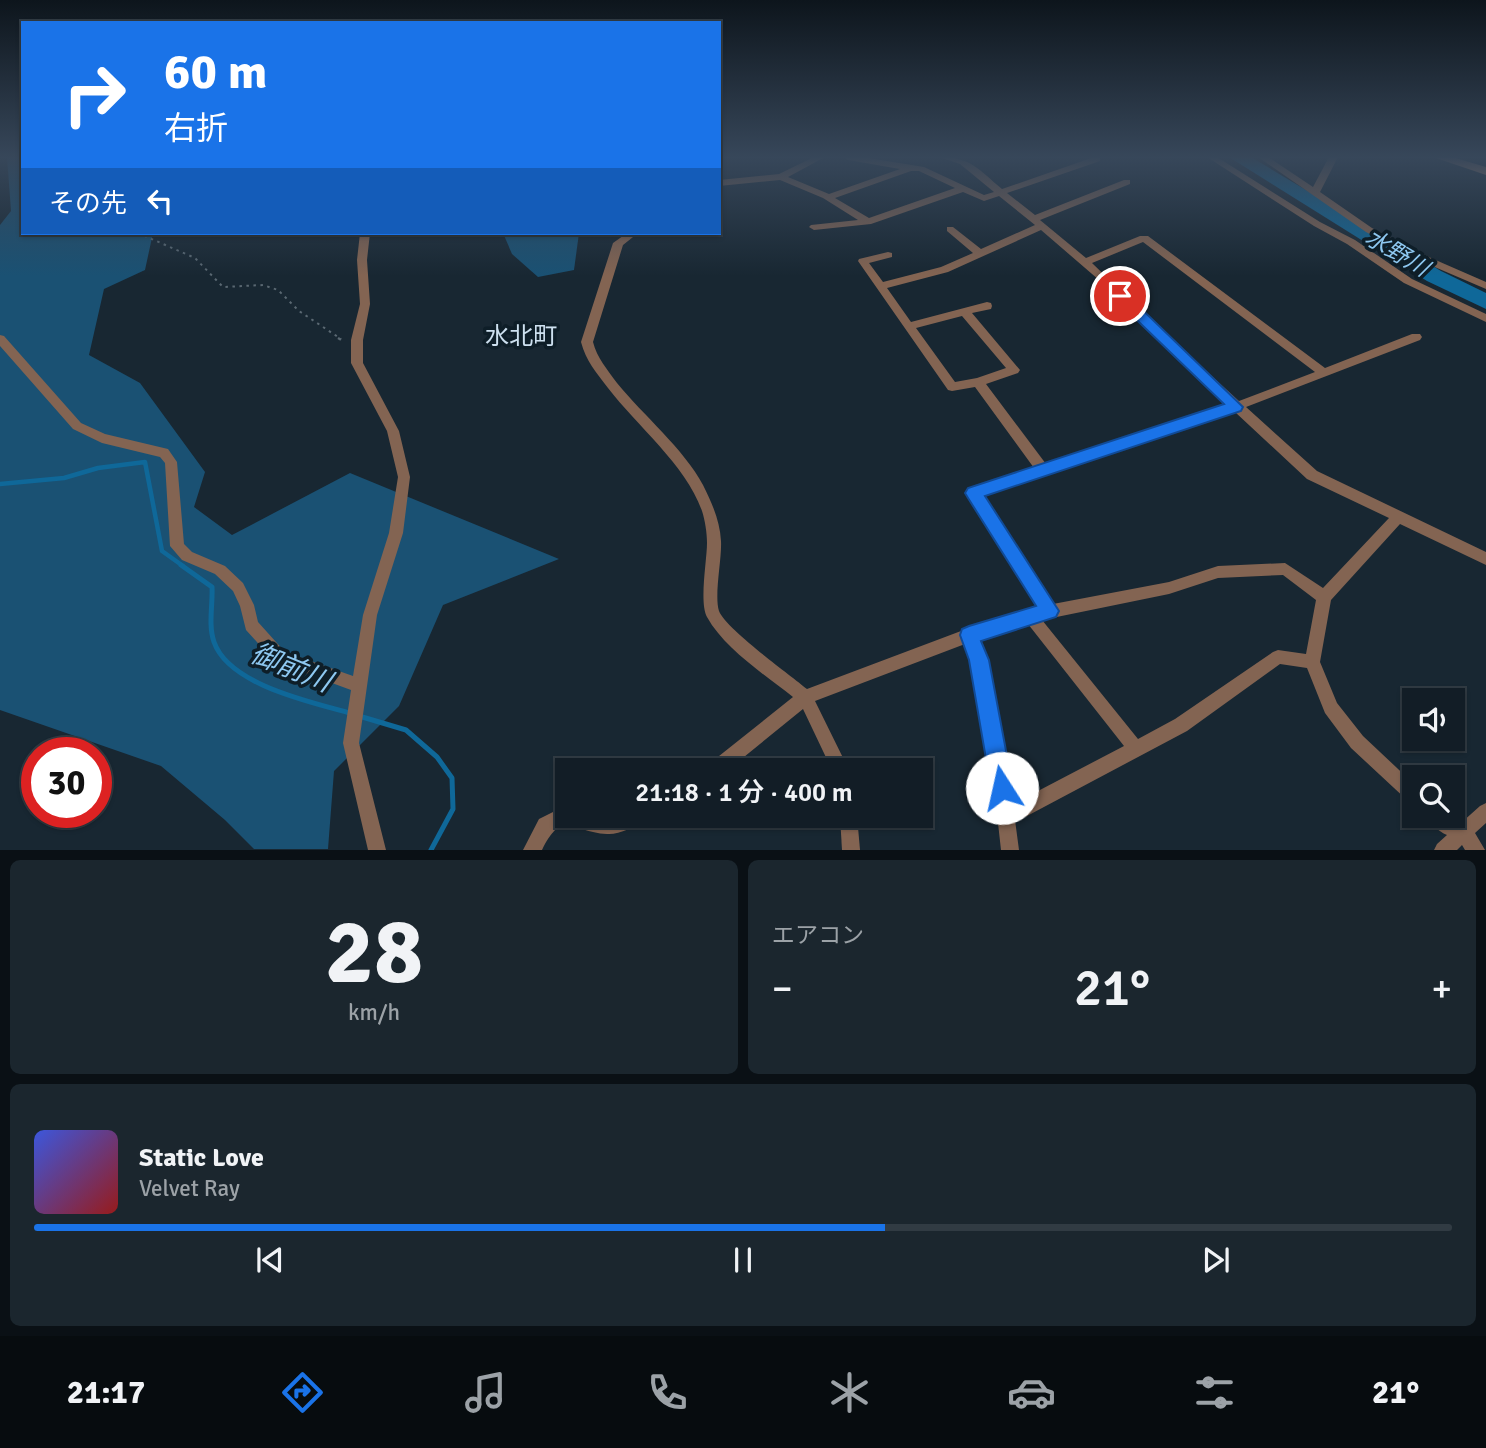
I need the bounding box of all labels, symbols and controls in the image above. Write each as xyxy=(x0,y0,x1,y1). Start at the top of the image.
text: 60 m xyxy=(164,42,267,102)
icon: right xyxy=(49,49,140,140)
text: 右折 xyxy=(164,109,228,148)
icon: left xyxy=(141,182,179,220)
text: その先 xyxy=(49,188,127,220)
water label: 水野川 xyxy=(1360,223,1437,285)
pin xyxy=(1090,266,1150,326)
icon: arrive xyxy=(1101,277,1139,315)
district label: 水北町 xyxy=(485,321,557,351)
water label: 御前川 xyxy=(246,637,339,701)
map controls xyxy=(1402,688,1465,828)
button: sound xyxy=(1402,688,1465,751)
speed limit sign: 30 xyxy=(21,737,112,828)
position arrow xyxy=(965,751,1039,825)
button: search xyxy=(1402,765,1465,828)
text: 21:18 · 1 分 · 400 m xyxy=(635,777,853,809)
text: 28 xyxy=(325,896,423,1009)
text: エアコン xyxy=(772,921,864,950)
text: 21° xyxy=(1074,956,1150,1020)
text: − xyxy=(772,965,793,1012)
text: + xyxy=(1431,965,1452,1012)
text: km/h xyxy=(348,998,400,1027)
text: Static Love xyxy=(139,1142,264,1174)
text: Velvet Ray xyxy=(139,1174,240,1203)
icon: previous xyxy=(251,1241,289,1279)
icon: pause xyxy=(724,1241,762,1279)
icon: next xyxy=(1197,1241,1235,1279)
icon: directions xyxy=(278,1368,327,1417)
icon: music xyxy=(461,1368,510,1417)
icon: phone xyxy=(643,1368,692,1417)
icon: climate xyxy=(825,1368,874,1417)
icon: car xyxy=(1007,1368,1056,1417)
icon: filters xyxy=(1190,1368,1239,1417)
text: 21:17 xyxy=(67,1373,145,1412)
text: 21° xyxy=(1372,1373,1419,1412)

